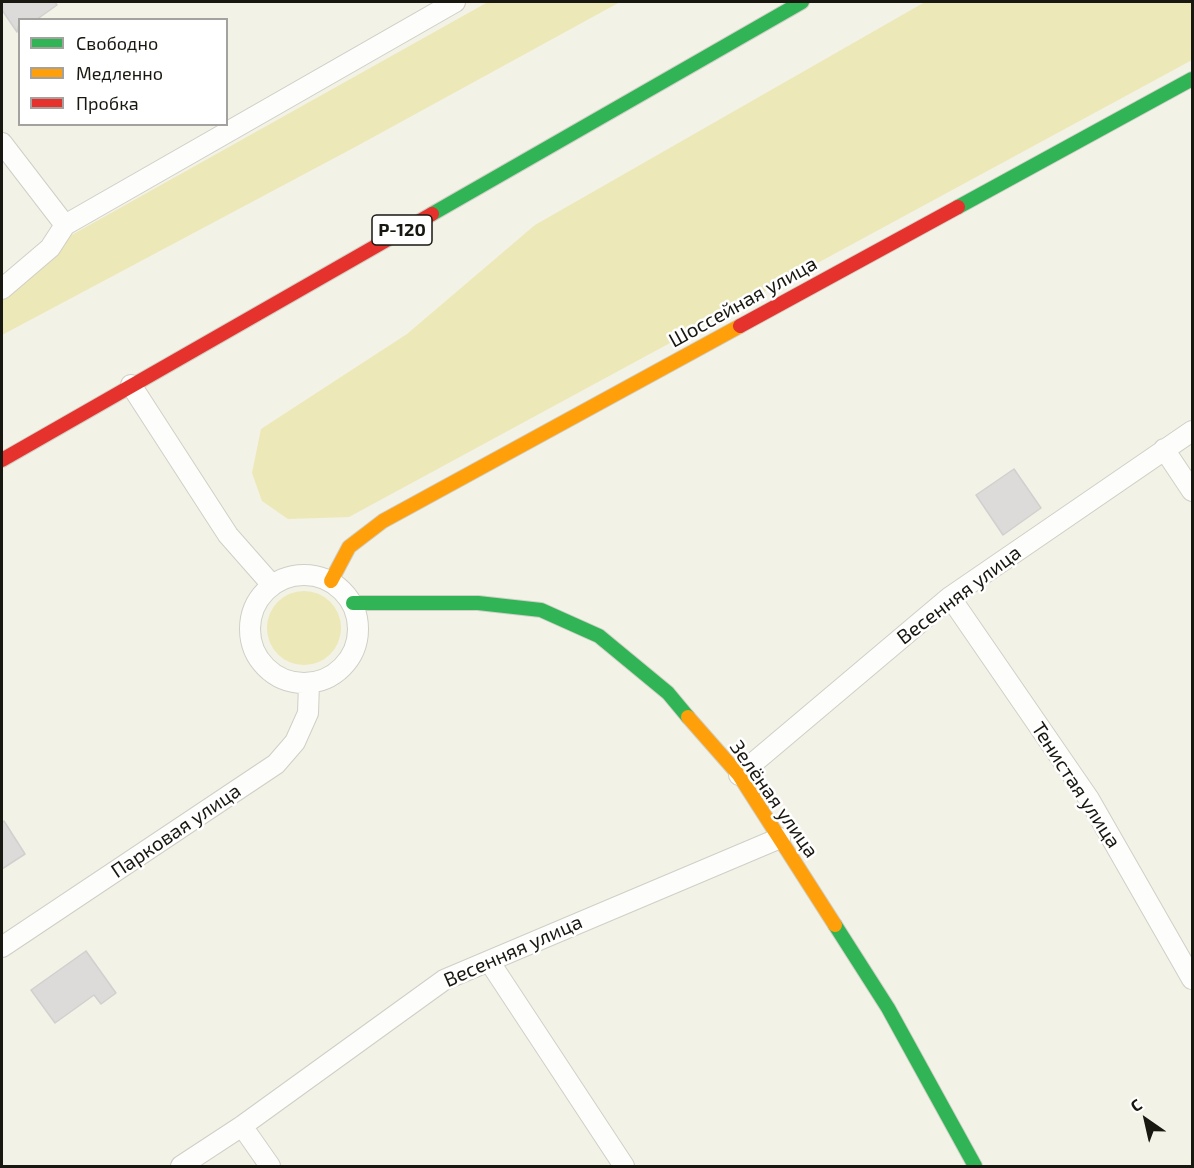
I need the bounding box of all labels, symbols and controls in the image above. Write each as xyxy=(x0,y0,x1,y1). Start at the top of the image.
legend xyxy=(18,18,228,126)
text: Свободно xyxy=(76,32,158,54)
text: Медленно xyxy=(76,62,163,84)
text: Пробка xyxy=(76,92,139,114)
road number: Р-120 xyxy=(372,215,432,245)
street label: Шоссейная улица xyxy=(665,251,821,353)
street label: Весенняя улица xyxy=(892,541,1026,649)
street label: Тенистая улица xyxy=(1026,717,1126,853)
street label: Зелёная улица xyxy=(725,736,823,862)
street label: Парковая улица xyxy=(107,779,245,883)
street label: Весенняя улица xyxy=(440,910,586,992)
north arrow xyxy=(1116,1090,1176,1150)
text: С xyxy=(1126,1094,1145,1115)

